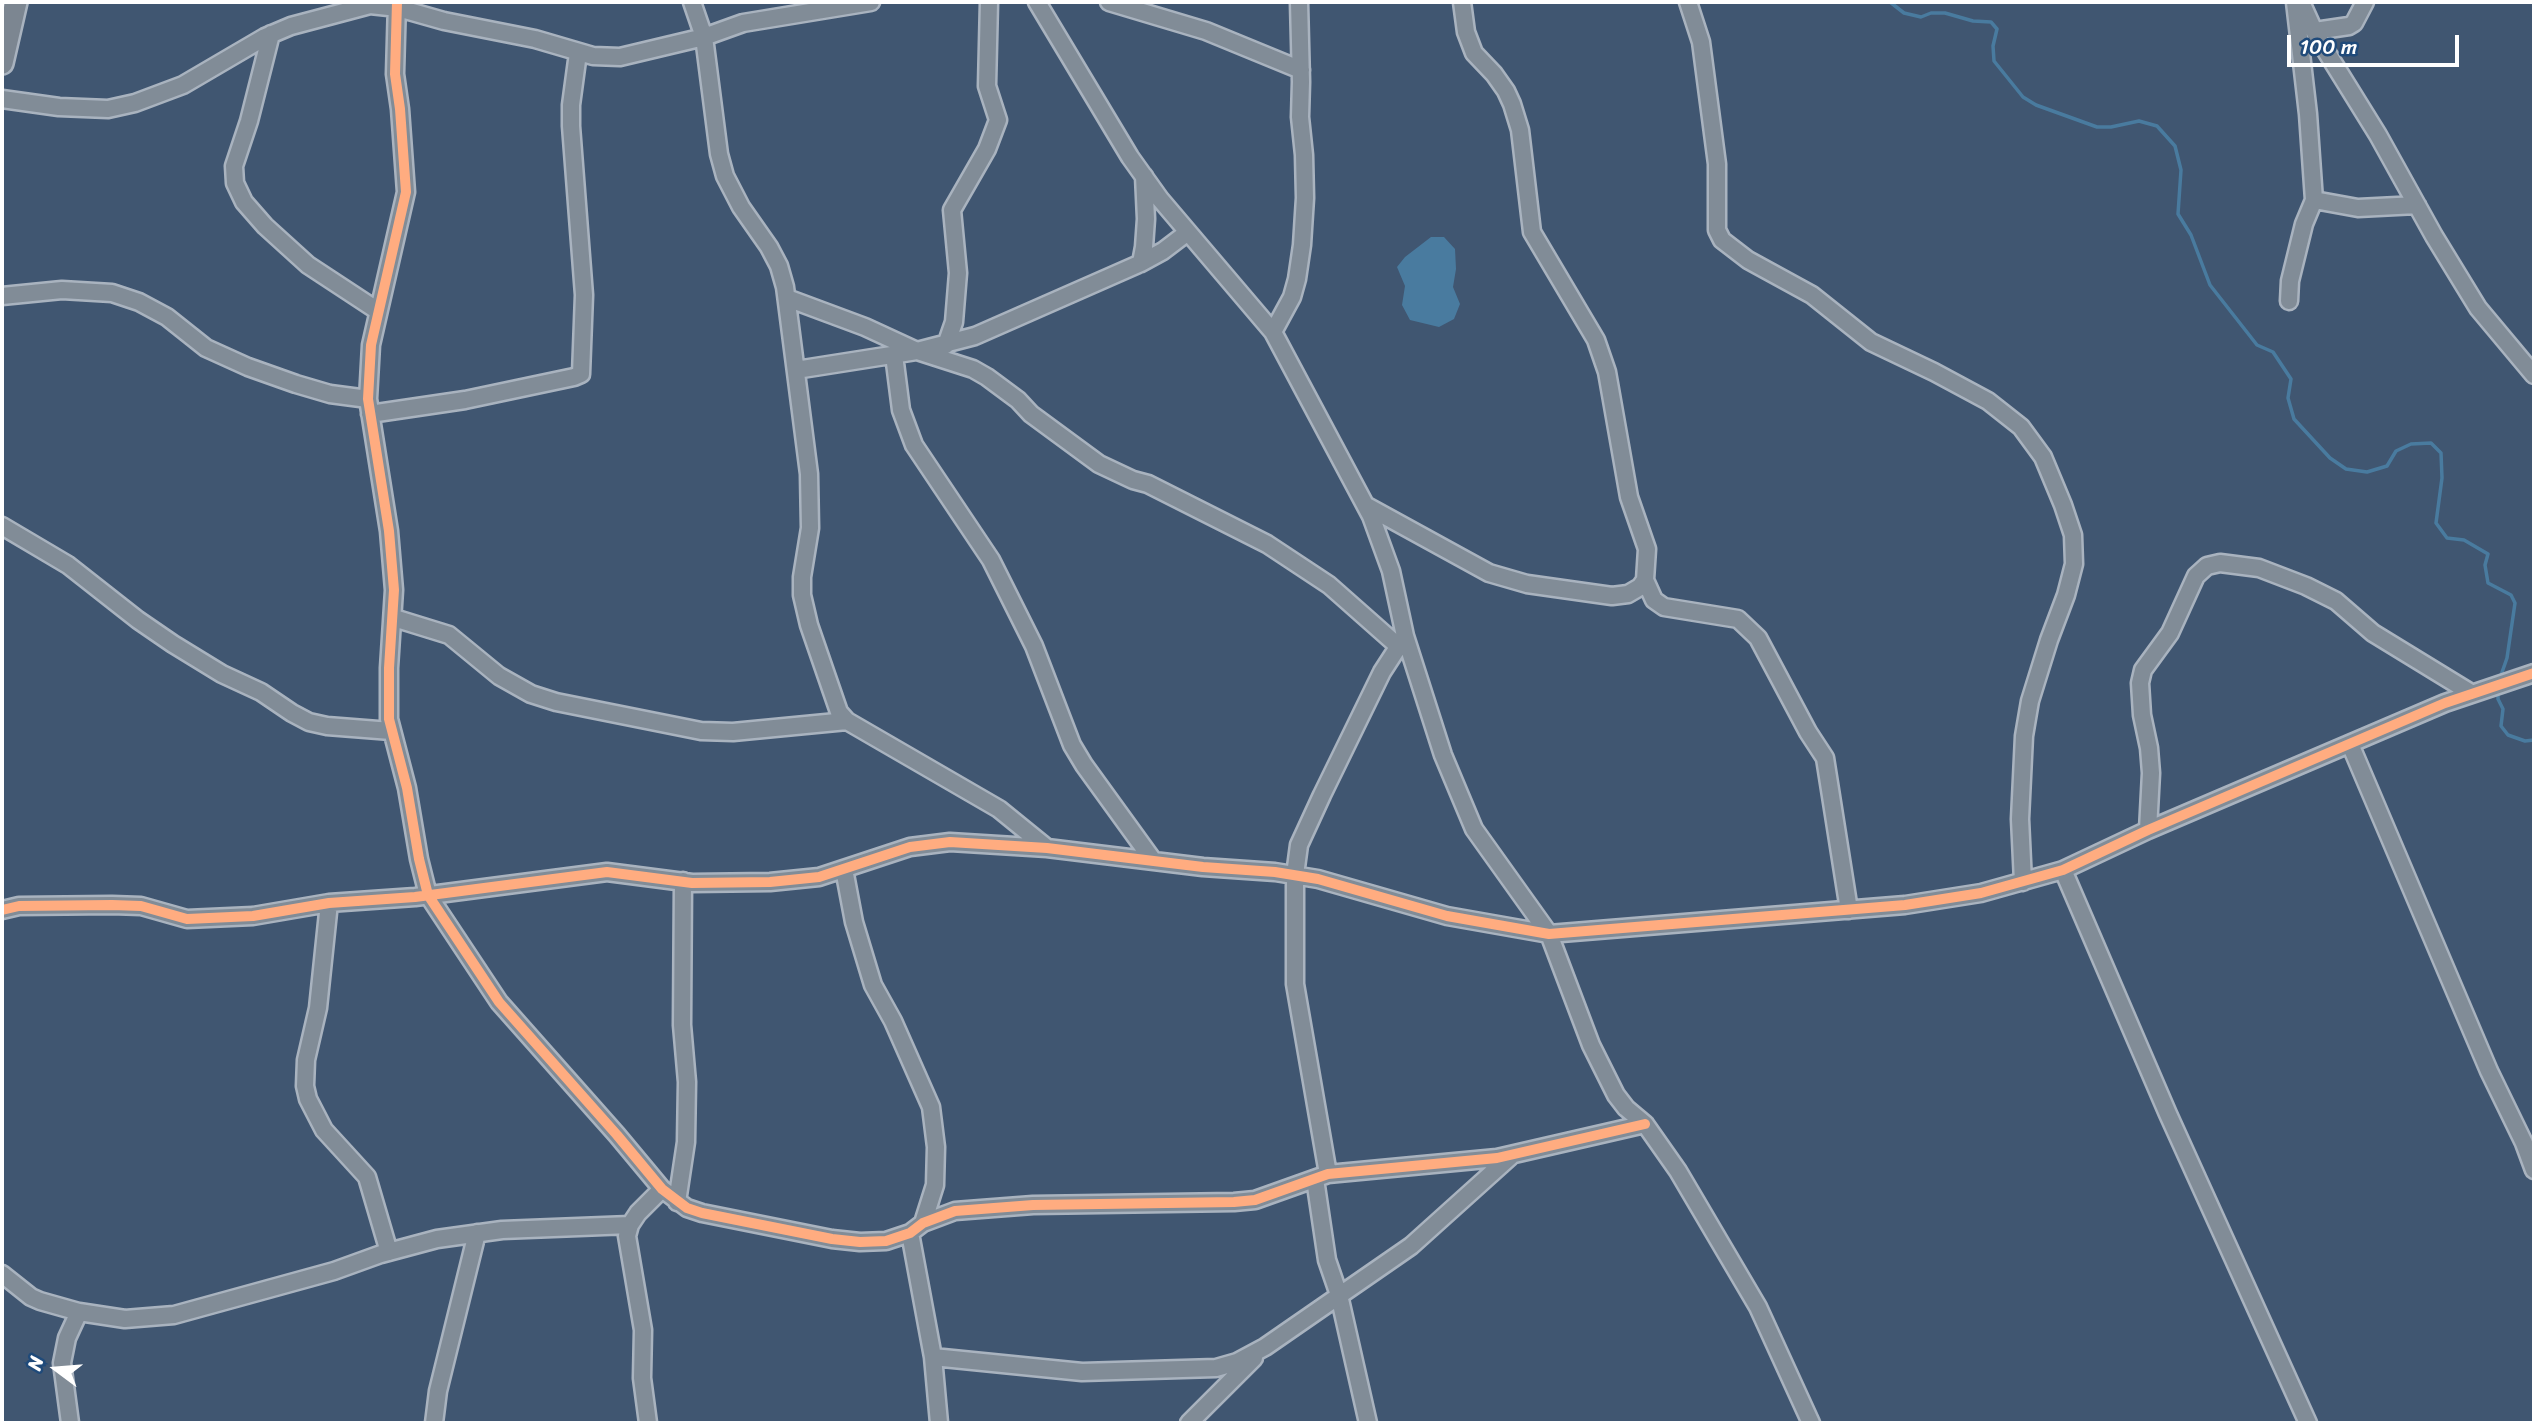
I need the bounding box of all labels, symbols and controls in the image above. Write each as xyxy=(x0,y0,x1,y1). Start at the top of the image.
scale bar xyxy=(2291,21,2462,65)
text: 100 m xyxy=(2300,28,2357,66)
north arrow xyxy=(21,1334,91,1404)
text: N xyxy=(18,1352,53,1374)

